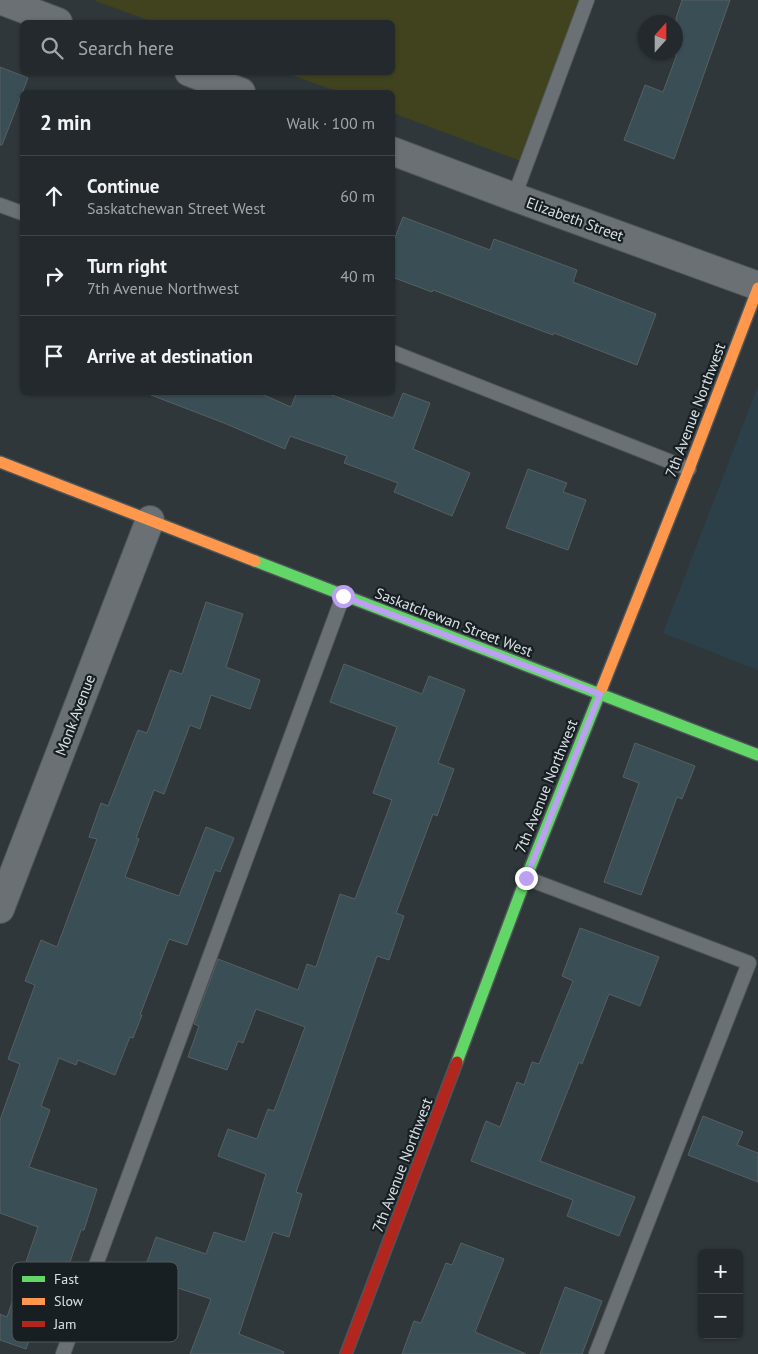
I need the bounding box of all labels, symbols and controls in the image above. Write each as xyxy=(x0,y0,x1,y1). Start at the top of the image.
north arrow xyxy=(638,15,683,60)
search box xyxy=(20,20,395,75)
icon: search xyxy=(38,34,66,62)
text: Search here xyxy=(78,36,174,60)
text: 2 min xyxy=(40,109,91,136)
text: Walk · 100 m xyxy=(286,113,375,133)
text: Continue xyxy=(87,174,159,198)
icon: ahead xyxy=(40,182,68,210)
text: 60 m xyxy=(340,186,375,206)
street label: Elizabeth Street xyxy=(524,193,626,245)
text: Saskatchewan Street West xyxy=(87,198,265,218)
text: Turn right xyxy=(87,254,167,278)
icon: right xyxy=(40,262,68,290)
text: 40 m xyxy=(340,266,375,286)
text: 7th Avenue Northwest xyxy=(87,278,239,298)
street label: 7th Avenue Northwest xyxy=(661,340,729,480)
icon: arrive xyxy=(40,342,68,370)
text: Arrive at destination xyxy=(87,344,253,368)
street label: Saskatchewan Street West xyxy=(373,583,535,661)
route start xyxy=(332,585,355,608)
street label: Monk Avenue xyxy=(51,672,99,758)
street label: 7th Avenue Northwest xyxy=(511,716,581,856)
route end xyxy=(515,867,538,890)
street label: 7th Avenue Northwest xyxy=(368,1095,436,1235)
map controls xyxy=(698,1249,743,1339)
button: + xyxy=(698,1249,743,1294)
legend xyxy=(12,1262,178,1342)
text: Fast xyxy=(54,1270,79,1288)
text: Slow xyxy=(54,1292,84,1310)
button: − xyxy=(698,1294,743,1339)
text: Jam xyxy=(53,1315,76,1333)

